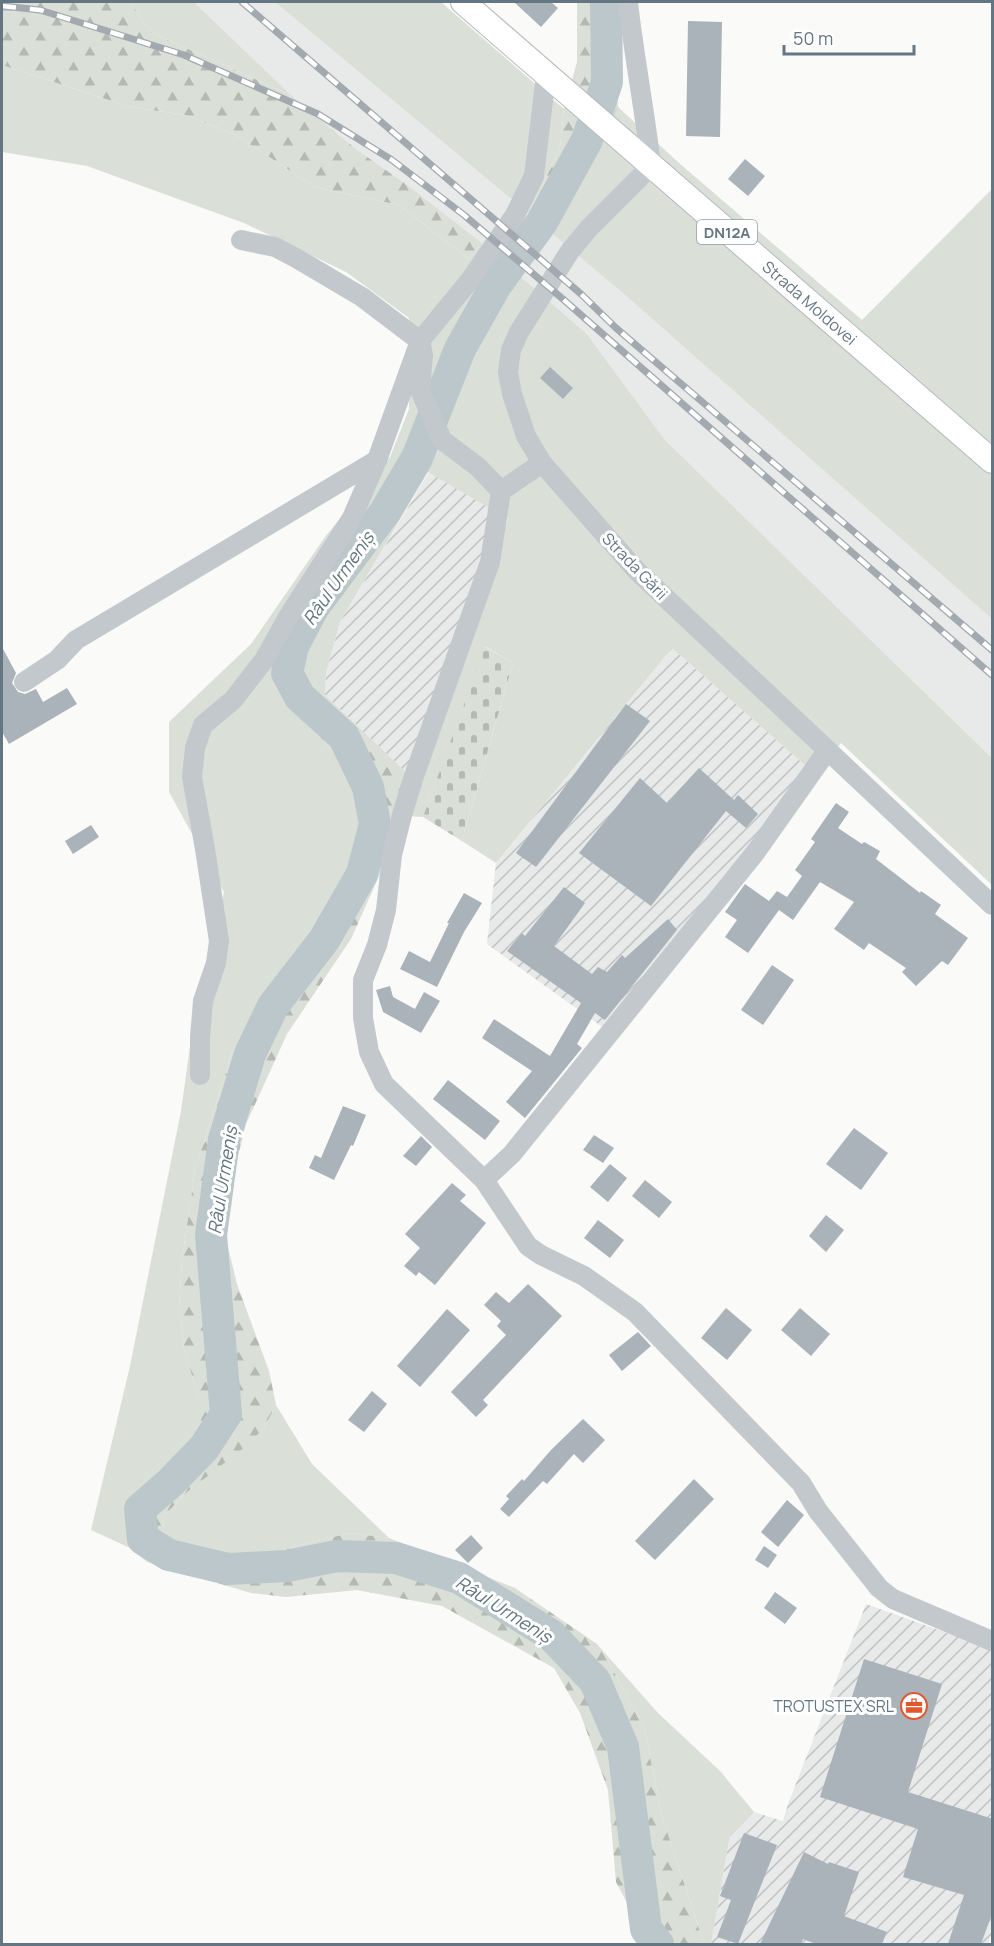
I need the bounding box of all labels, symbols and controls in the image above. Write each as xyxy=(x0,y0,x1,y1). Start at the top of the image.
scale bar xyxy=(784,18,914,56)
text: 50 m xyxy=(793,26,833,50)
road number: DN12A xyxy=(697,220,757,244)
street label: Strada Moldovei xyxy=(758,256,862,350)
water label: Râul Urmeniș xyxy=(297,525,380,629)
street label: Strada Gării xyxy=(597,528,673,604)
water label: Râul Urmeniș xyxy=(202,1123,243,1236)
water label: Râul Urmeniș xyxy=(452,1570,558,1649)
office icon: TROTUSTEX SRL xyxy=(899,1691,929,1721)
place label: TROTUSTEX SRL xyxy=(773,1695,894,1717)

